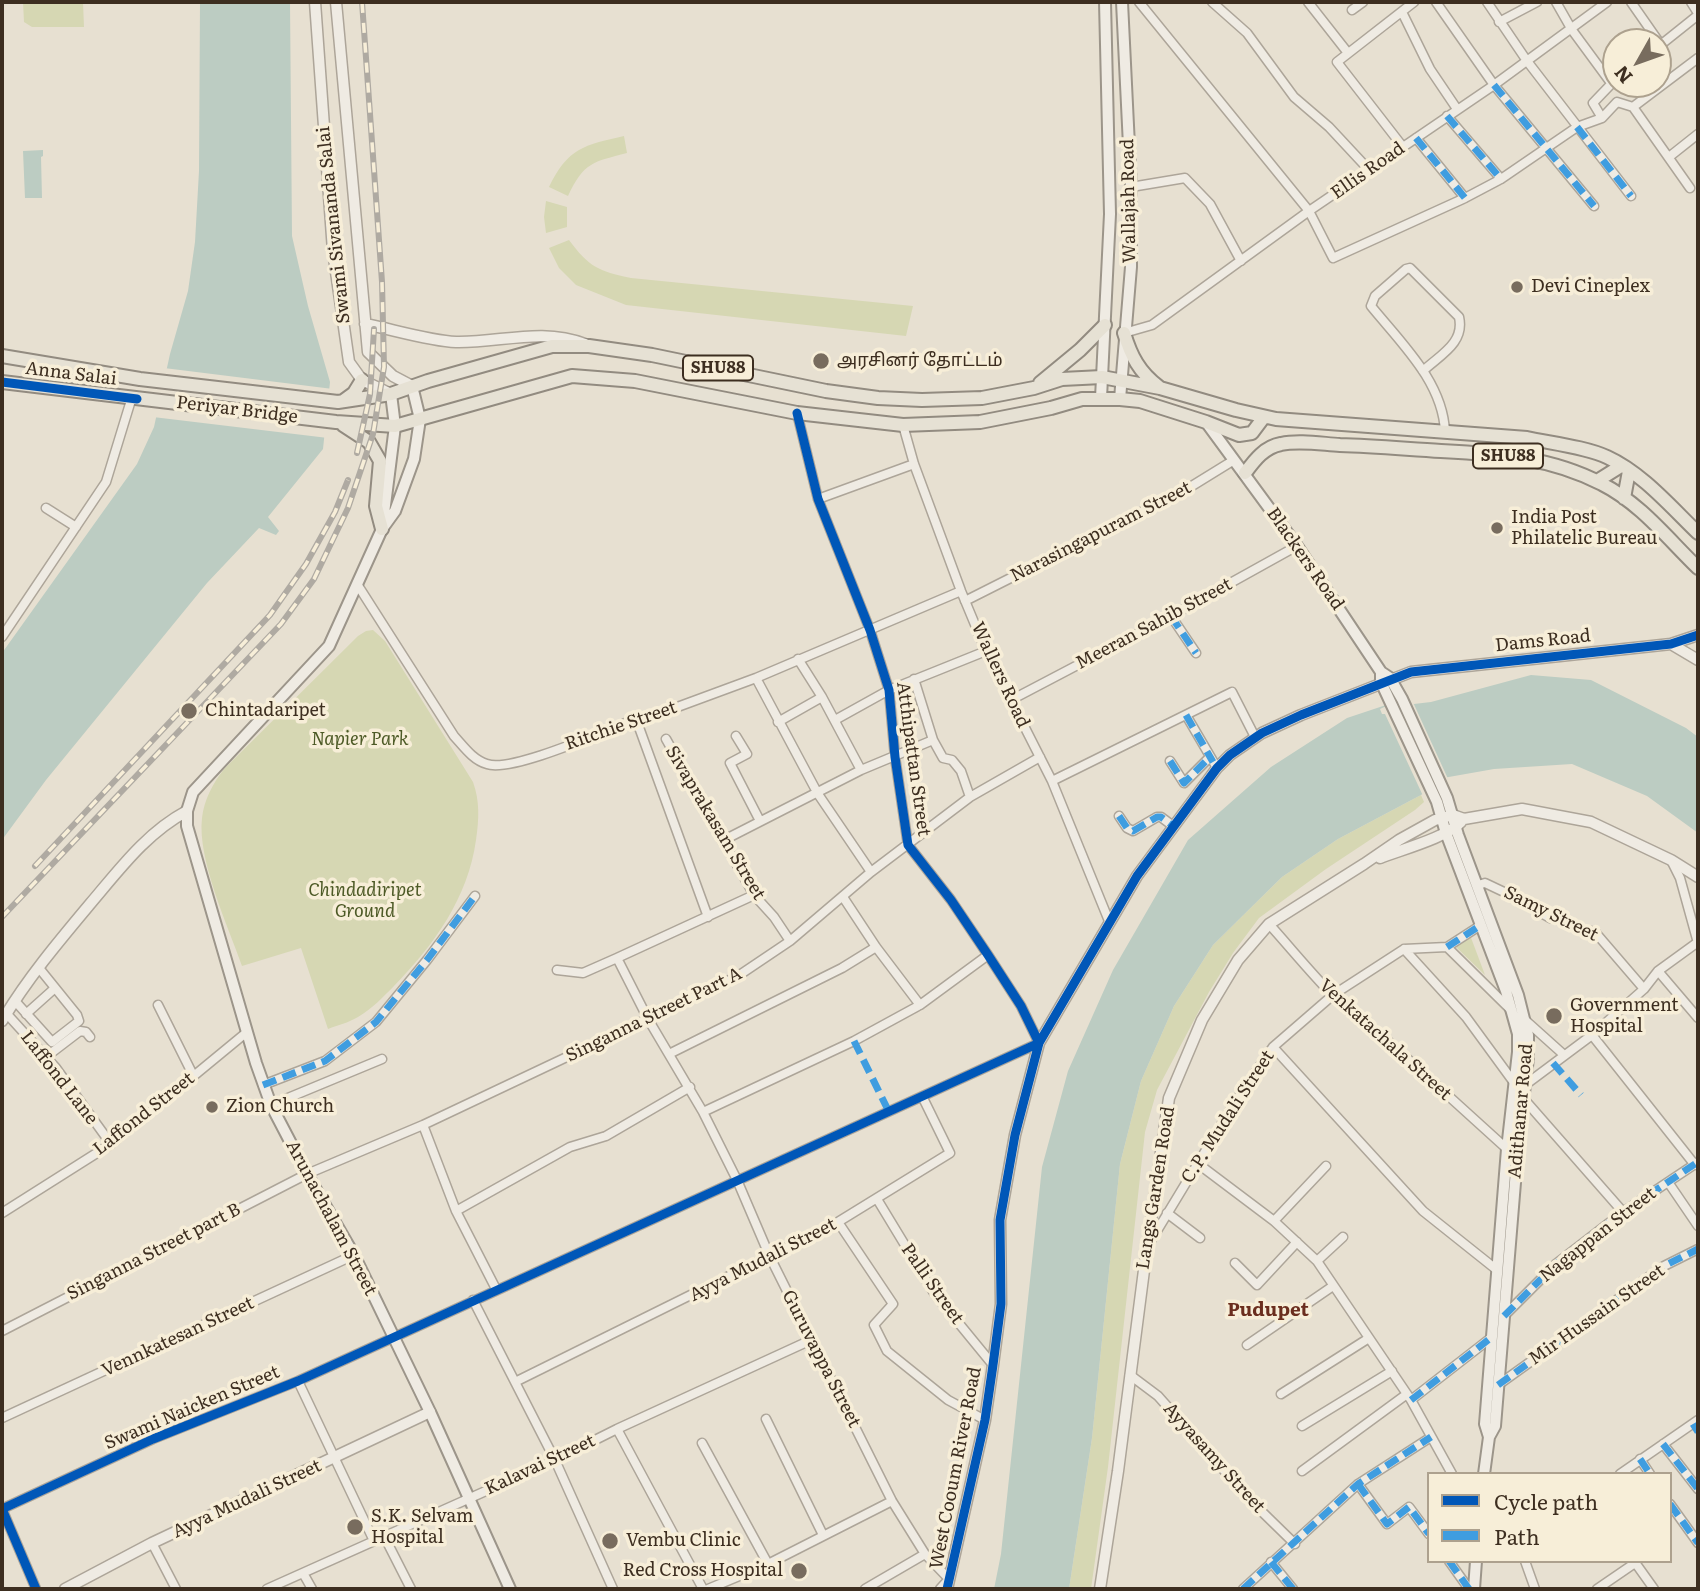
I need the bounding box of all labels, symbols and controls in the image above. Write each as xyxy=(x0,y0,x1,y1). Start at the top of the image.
north arrow xyxy=(1602,28,1672,98)
text: N xyxy=(1607,60,1638,90)
street label: Swami Sivananda Salai xyxy=(313,125,355,325)
street label: Wallajah Road xyxy=(1117,138,1141,264)
street label: Ellis Road xyxy=(1327,138,1409,204)
place label: Devi Cineplex xyxy=(1531,276,1650,298)
marker: Devi Cineplex xyxy=(1509,279,1525,295)
place label: அரசினர் தோட்டம் xyxy=(837,350,1003,372)
marker: அரசினர் தோட்டம் xyxy=(811,351,831,371)
road number: SHU88 xyxy=(683,356,753,380)
street label: Anna Salai xyxy=(24,358,118,390)
street label: Periyar Bridge xyxy=(175,392,299,428)
road number: SHU88 xyxy=(1473,444,1543,468)
street label: Narasingapuram Street xyxy=(1007,477,1195,587)
street label: Blackers Road xyxy=(1262,504,1348,614)
place label: India Post Philatelic Bureau xyxy=(1511,507,1657,550)
marker: India Post Philatelic Bureau xyxy=(1489,520,1505,536)
street label: Meeran Sahib Street xyxy=(1072,574,1236,674)
street label: Wallers Road xyxy=(966,619,1034,731)
street label: Dams Road xyxy=(1494,625,1592,657)
street label: Atthipattan Street xyxy=(891,680,935,838)
street label: Ritchie Street xyxy=(562,697,680,755)
place label: Chintadaripet xyxy=(205,700,326,722)
marker: Chintadaripet xyxy=(179,701,199,721)
park label: Napier Park xyxy=(311,729,409,751)
street label: Sivaprakasam Street xyxy=(660,742,770,904)
park label: Chindadiripet Ground xyxy=(308,880,422,922)
street label: Samy Street xyxy=(1500,882,1602,946)
street label: Singanna Street Part A xyxy=(562,963,746,1067)
street label: Venkatachala Street xyxy=(1314,975,1456,1105)
place label: Government Hospital xyxy=(1570,995,1679,1038)
marker: Government Hospital xyxy=(1544,1006,1564,1026)
street label: Laffond Lane xyxy=(16,1027,102,1129)
street label: Adithanar Road xyxy=(1504,1043,1538,1179)
street label: C.P. Mudali Street xyxy=(1177,1046,1279,1188)
street label: Laffond Street xyxy=(89,1068,199,1160)
place label: Zion Church xyxy=(226,1096,334,1118)
marker: Zion Church xyxy=(204,1099,220,1115)
street label: Langs Garden Road xyxy=(1132,1105,1180,1271)
street label: Arunachalam Street xyxy=(281,1137,381,1299)
street label: Nagappan Street xyxy=(1535,1183,1661,1287)
street label: Singanna Street part B xyxy=(64,1199,244,1305)
street label: Ayya Mudali Street xyxy=(686,1214,840,1306)
street label: Palli Street xyxy=(896,1239,968,1329)
street label: Mir Hussain Street xyxy=(1525,1260,1669,1370)
street label: Guruvappa Street xyxy=(777,1287,865,1431)
street label: Vennkatesan Street xyxy=(98,1292,258,1382)
district label: Pudupet xyxy=(1227,1299,1309,1321)
street label: Swami Naicken Street xyxy=(101,1361,283,1455)
street label: West Cooum River Road xyxy=(926,1365,986,1571)
street label: Ayyasamy Street xyxy=(1159,1398,1269,1518)
street label: Kalavai Street xyxy=(481,1430,599,1500)
street label: Ayya Mudali Street xyxy=(169,1455,325,1543)
legend xyxy=(1427,1472,1672,1563)
text: Cycle path xyxy=(1494,1485,1598,1516)
place label: S.K. Selvam Hospital xyxy=(371,1506,474,1548)
marker: S.K. Selvam Hospital xyxy=(345,1517,365,1537)
text: Path xyxy=(1494,1520,1540,1551)
place label: Vembu Clinic xyxy=(626,1530,741,1552)
marker: Vembu Clinic xyxy=(600,1531,620,1551)
place label: Red Cross Hospital xyxy=(623,1560,783,1582)
marker: Red Cross Hospital xyxy=(789,1561,809,1581)

